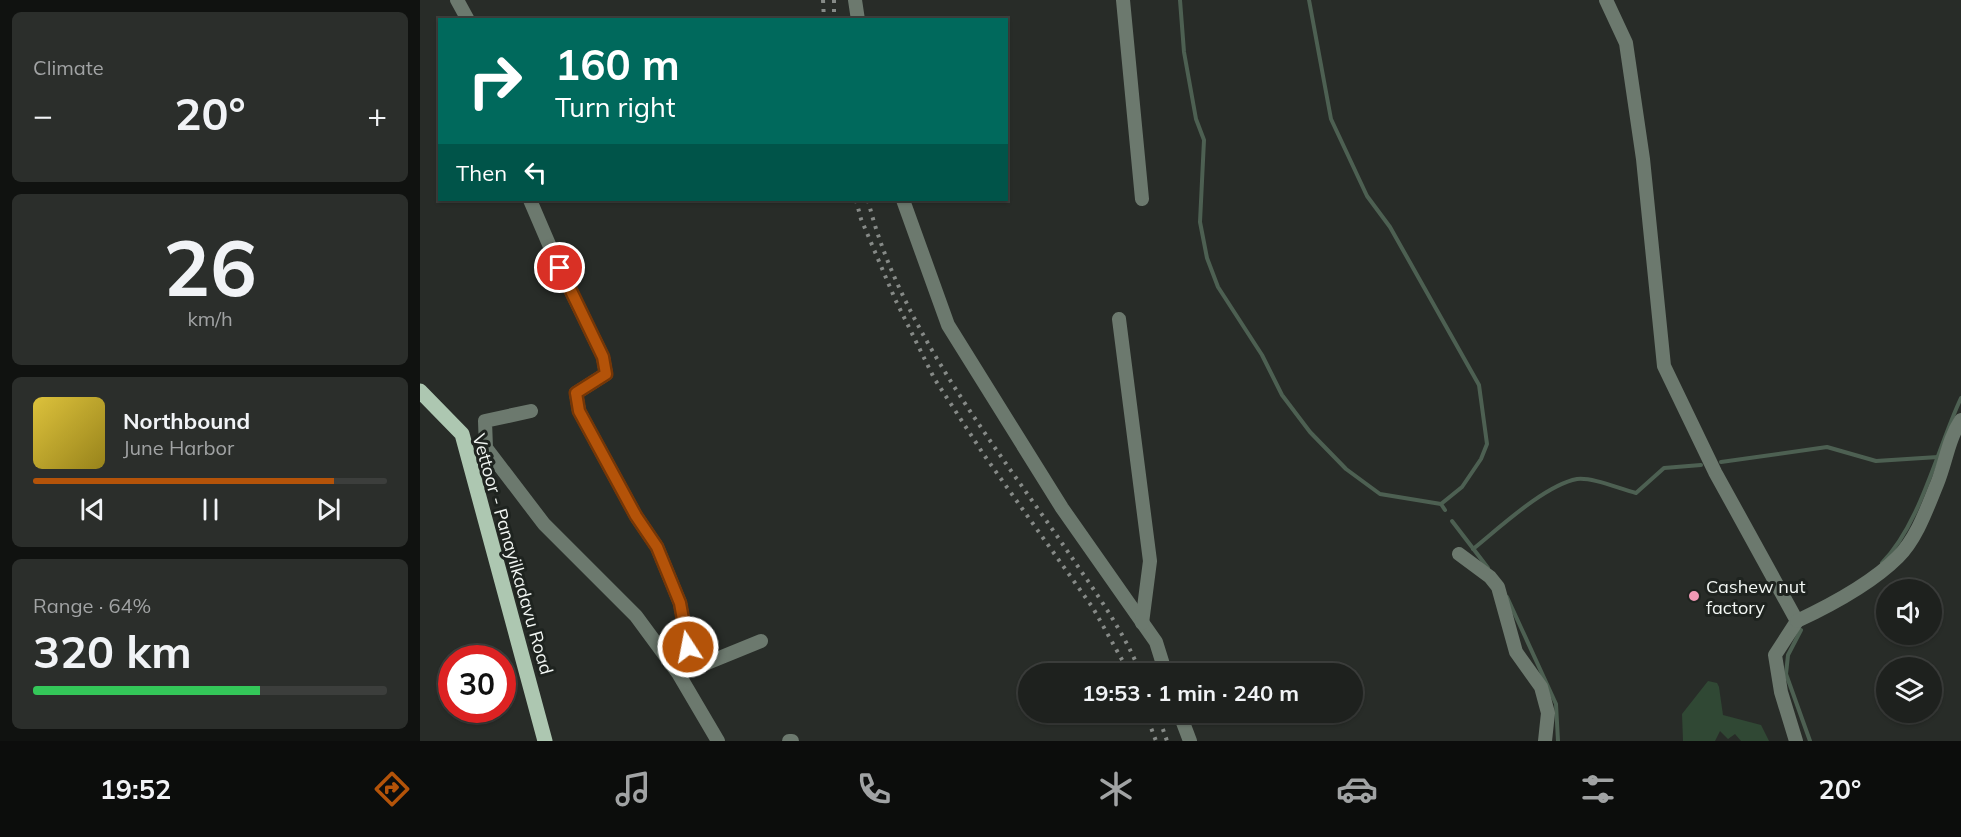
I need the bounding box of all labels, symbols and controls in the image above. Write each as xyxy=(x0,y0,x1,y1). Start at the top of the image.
text: 160 m xyxy=(555,38,680,91)
icon: right xyxy=(456,42,534,120)
text: Climate xyxy=(33,55,104,80)
text: 20° xyxy=(174,85,246,141)
text: Turn right xyxy=(555,90,675,124)
text: − xyxy=(33,94,53,135)
text: + xyxy=(367,94,387,135)
icon: left xyxy=(519,156,552,189)
text: Then xyxy=(456,159,507,187)
text: 26 xyxy=(163,218,257,316)
pin xyxy=(534,242,585,293)
icon: arrive xyxy=(543,251,576,284)
text: km/h xyxy=(187,306,233,331)
text: Northbound xyxy=(123,407,250,435)
street label: Vettoor - Panayilkadavu Road xyxy=(468,431,558,677)
text: June Harbor xyxy=(123,435,234,460)
icon: previous xyxy=(76,493,109,526)
icon: pause xyxy=(194,493,227,526)
icon: next xyxy=(312,493,345,526)
place label: Cashew nut factory xyxy=(1706,575,1806,619)
map controls xyxy=(1876,579,1942,723)
button: sound xyxy=(1876,579,1942,645)
marker: Cashew nut factory xyxy=(1687,589,1701,603)
text: Range · 64% xyxy=(33,593,151,618)
position arrow xyxy=(656,615,720,679)
text: 320 km xyxy=(33,623,192,679)
speed limit sign: 30 xyxy=(438,645,516,723)
button: layers xyxy=(1876,657,1942,723)
text: 19:53 · 1 min · 240 m xyxy=(1082,679,1299,707)
icon: directions xyxy=(371,768,413,810)
icon: music xyxy=(612,768,654,810)
icon: phone xyxy=(853,768,895,810)
icon: climate xyxy=(1095,768,1137,810)
icon: car xyxy=(1336,768,1378,810)
icon: filters xyxy=(1577,768,1619,810)
text: 19:52 xyxy=(100,772,171,806)
text: 20° xyxy=(1819,772,1861,806)

